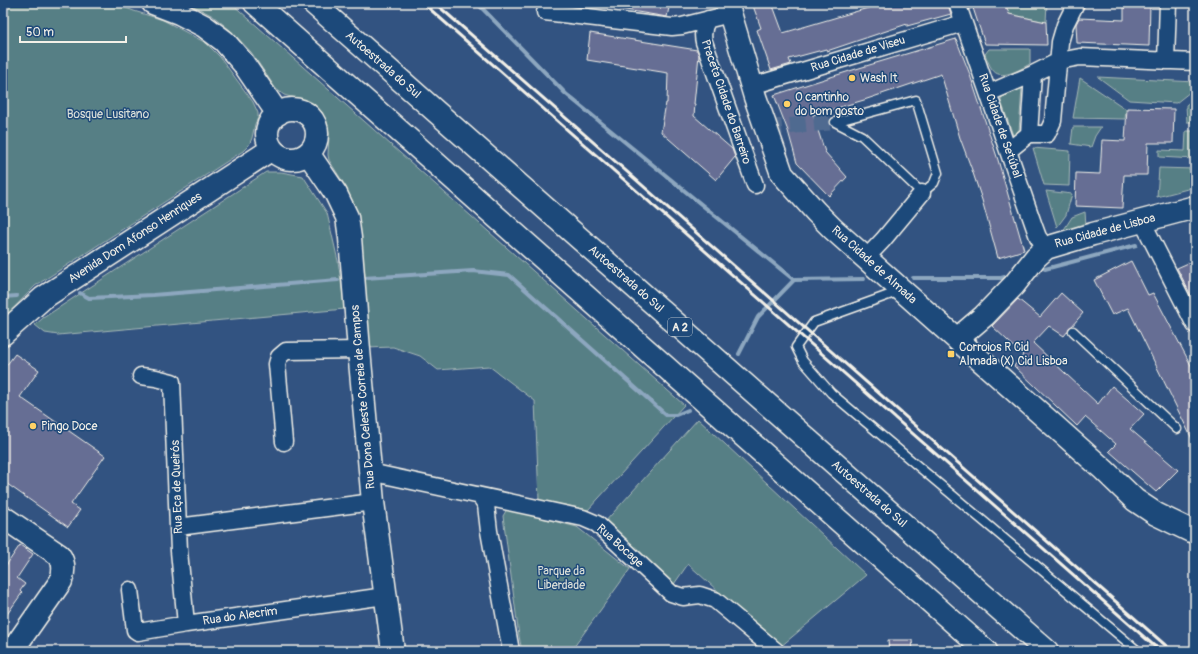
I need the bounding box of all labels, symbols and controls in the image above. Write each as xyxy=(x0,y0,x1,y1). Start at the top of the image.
scale bar xyxy=(20,18,126,44)
text: 50 m xyxy=(26,25,54,40)
street label: Autoestrada do Sul xyxy=(342,28,424,102)
street label: Rua Cidade de Viseu xyxy=(809,33,907,75)
street label: Praceta Cidade do Barreiro xyxy=(698,38,755,167)
place label: Wash It xyxy=(860,71,898,86)
street label: Rua Cidade de Setúbal xyxy=(975,72,1025,180)
marker: Wash It xyxy=(847,73,857,83)
place label: O cantinho do bom gosto xyxy=(795,90,865,119)
marker: O cantinho do bom gosto xyxy=(782,99,792,109)
park label: Bosque Lusitano xyxy=(67,107,150,122)
street label: Avenida Dom Afonso Henriques xyxy=(65,189,205,287)
street label: Rua Cidade de Lisboa xyxy=(1053,210,1157,252)
street label: Rua Cidade de Almada xyxy=(828,223,920,308)
street label: Autoestrada do Sul xyxy=(585,242,667,316)
street label: Rua Dona Celeste Correia de Campos xyxy=(347,304,379,490)
road number: A 2 xyxy=(668,318,692,336)
place label: Corroios R Cid Almada (X) Cid Lisboa xyxy=(959,340,1068,369)
marker: Corroios R Cid Almada (X) Cid Lisboa xyxy=(946,349,956,359)
place label: Pingo Doce xyxy=(41,419,98,434)
marker: Pingo Doce xyxy=(28,421,38,431)
street label: Rua Eça de Queirós xyxy=(168,439,186,534)
street label: Autoestrada do Sul xyxy=(828,457,910,531)
street label: Rua Bocage xyxy=(593,521,647,571)
park label: Parque da Liberdade xyxy=(537,564,585,593)
street label: Rua do Alecrim xyxy=(202,603,279,629)

